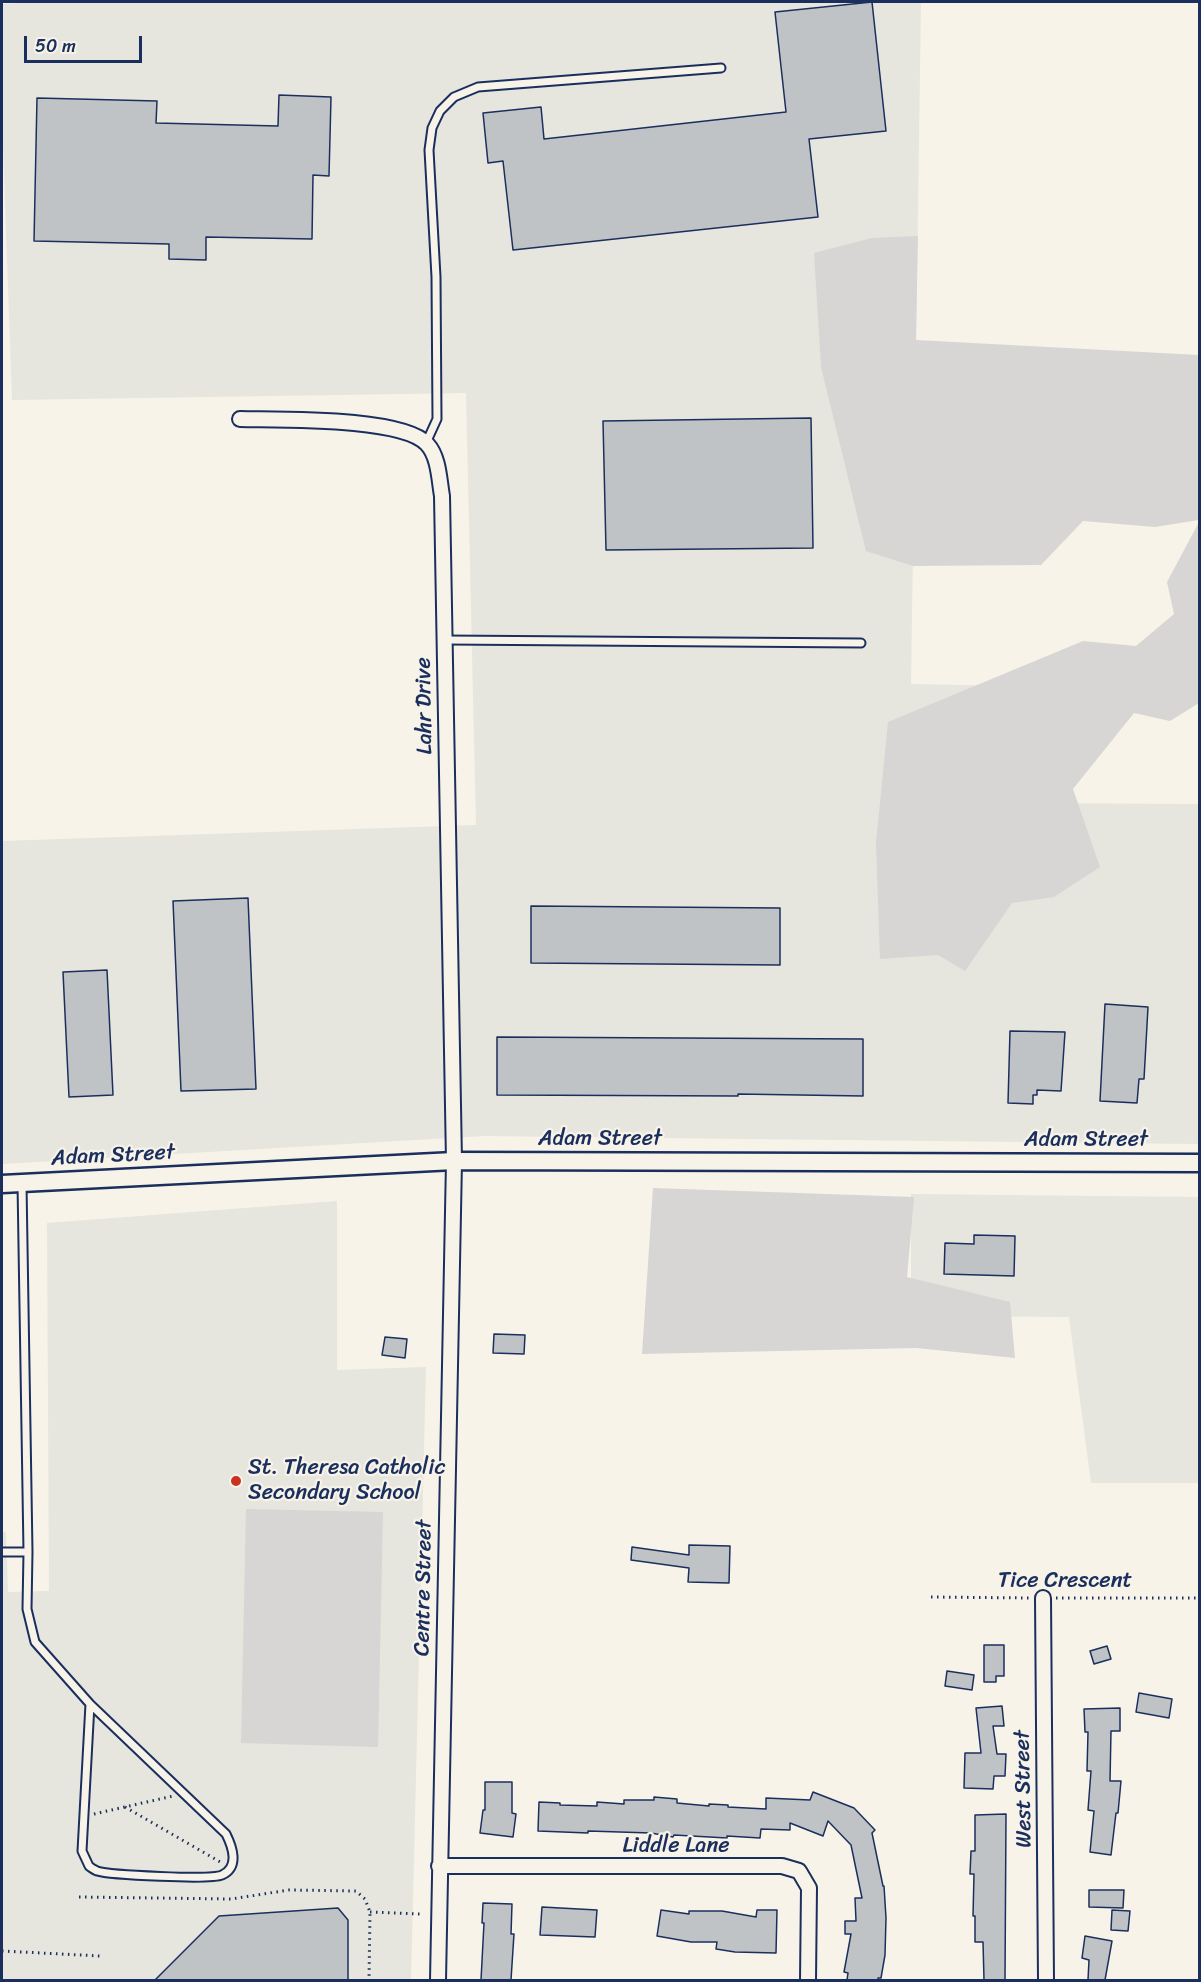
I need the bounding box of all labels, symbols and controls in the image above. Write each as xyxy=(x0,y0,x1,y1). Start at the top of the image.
scale bar xyxy=(27,24,146,62)
text: 50 m xyxy=(35,30,76,62)
street label: Lahr Drive xyxy=(411,657,439,755)
street label: Adam Street xyxy=(538,1126,662,1152)
street label: Adam Street xyxy=(1024,1127,1148,1153)
street label: Adam Street xyxy=(51,1140,175,1172)
place label: St. Theresa Catholic Secondary School xyxy=(248,1455,445,1506)
marker: St. Theresa Catholic Secondary School xyxy=(229,1474,243,1488)
street label: Centre Street xyxy=(410,1520,438,1656)
street label: Tice Crescent xyxy=(998,1568,1132,1594)
street label: West Street xyxy=(1010,1730,1038,1848)
street label: Liddle Lane xyxy=(622,1833,730,1859)

